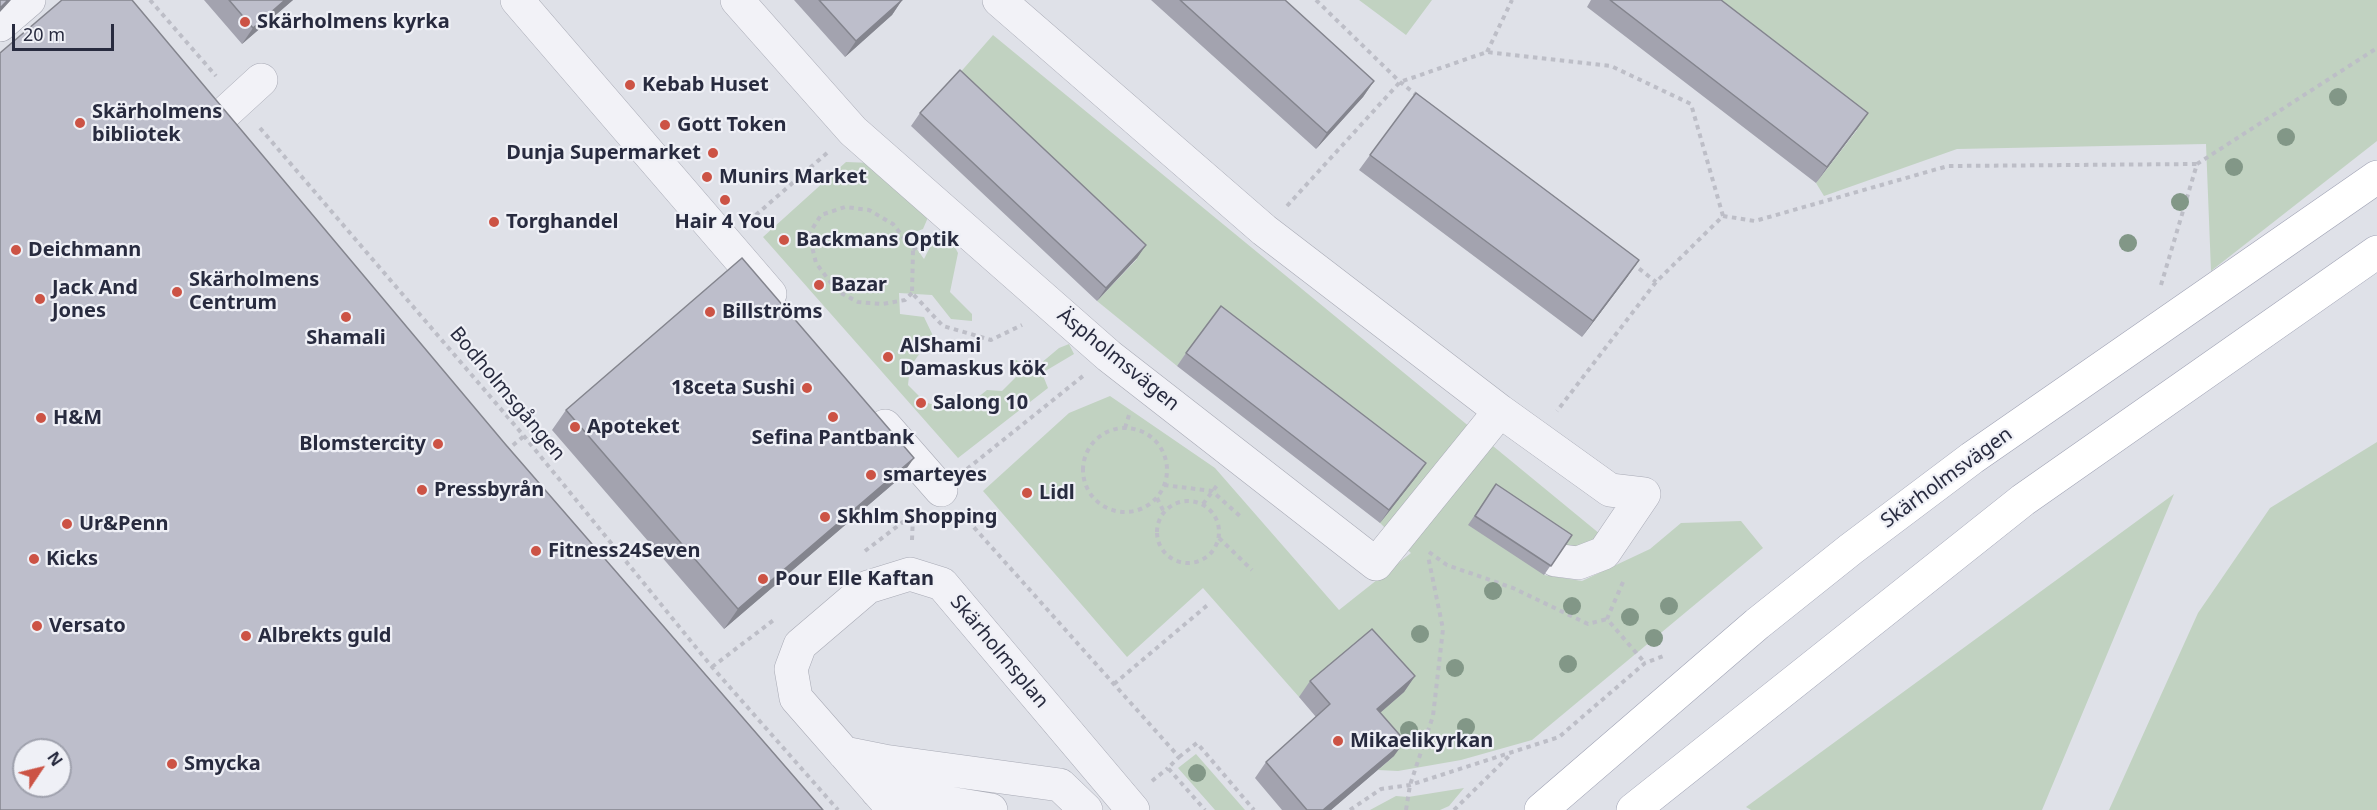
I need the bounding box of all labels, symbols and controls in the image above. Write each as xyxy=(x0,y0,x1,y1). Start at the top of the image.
place label: Skärholmens kyrka xyxy=(257,10,450,34)
scale bar xyxy=(15,12,117,50)
marker: Skärholmens kyrka xyxy=(238,15,252,29)
text: 20 m xyxy=(23,22,65,46)
place label: Kebab Huset xyxy=(642,73,769,97)
marker: Kebab Huset xyxy=(623,78,637,92)
place label: Skärholmens bibliotek xyxy=(92,100,222,147)
place label: Gott Token xyxy=(677,113,787,137)
marker: Skärholmens bibliotek xyxy=(73,116,87,130)
marker: Gott Token xyxy=(658,118,672,132)
place label: Dunja Supermarket xyxy=(506,141,701,165)
marker: Dunja Supermarket xyxy=(706,146,720,160)
place label: Munirs Market xyxy=(719,165,867,189)
marker: Munirs Market xyxy=(700,170,714,184)
marker: Hair 4 You xyxy=(718,193,732,207)
place label: Torghandel xyxy=(506,210,619,234)
place label: Hair 4 You xyxy=(674,210,776,234)
marker: Torghandel xyxy=(487,215,501,229)
place label: Backmans Optik xyxy=(796,228,959,252)
marker: Backmans Optik xyxy=(777,233,791,247)
place label: Deichmann xyxy=(28,238,141,262)
marker: Deichmann xyxy=(9,243,23,257)
place label: Skärholmens Centrum xyxy=(189,268,319,315)
place label: Bazar xyxy=(831,273,887,297)
place label: Jack And Jones xyxy=(52,276,138,323)
marker: Bazar xyxy=(812,278,826,292)
marker: Skärholmens Centrum xyxy=(170,285,184,299)
marker: Jack And Jones xyxy=(33,292,47,306)
place label: Billströms xyxy=(722,300,822,324)
street label: Äspholmsvägen xyxy=(1052,304,1184,416)
marker: Billströms xyxy=(703,305,717,319)
marker: Shamali xyxy=(339,310,353,324)
street label: Bodholmsgången xyxy=(444,322,570,466)
place label: Shamali xyxy=(306,326,386,350)
place label: AlShami Damaskus kök xyxy=(900,334,1046,381)
marker: AlShami Damaskus kök xyxy=(881,350,895,364)
place label: 18ceta Sushi xyxy=(671,376,795,400)
marker: 18ceta Sushi xyxy=(800,381,814,395)
place label: Salong 10 xyxy=(933,391,1028,415)
marker: Salong 10 xyxy=(914,396,928,410)
place label: H&M xyxy=(53,406,102,430)
marker: Sefina Pantbank xyxy=(826,410,840,424)
marker: H&M xyxy=(34,411,48,425)
place label: Apoteket xyxy=(587,415,680,439)
marker: Apoteket xyxy=(568,420,582,434)
street label: Skärholmsvägen xyxy=(1877,422,2017,534)
place label: Sefina Pantbank xyxy=(752,426,914,450)
place label: Blomstercity xyxy=(299,432,426,456)
marker: Blomstercity xyxy=(431,437,445,451)
place label: smarteyes xyxy=(883,463,987,487)
marker: smarteyes xyxy=(864,468,878,482)
place label: Pressbyrån xyxy=(434,478,544,502)
place label: Lidl xyxy=(1039,481,1075,505)
marker: Pressbyrån xyxy=(415,483,429,497)
marker: Lidl xyxy=(1020,486,1034,500)
place label: Skhlm Shopping xyxy=(837,505,997,529)
marker: Skhlm Shopping xyxy=(818,510,832,524)
place label: Ur&Penn xyxy=(79,512,168,536)
marker: Ur&Penn xyxy=(60,517,74,531)
place label: Fitness24Seven xyxy=(548,539,700,563)
marker: Fitness24Seven xyxy=(529,544,543,558)
place label: Kicks xyxy=(46,547,98,571)
marker: Kicks xyxy=(27,552,41,566)
place label: Pour Elle Kaftan xyxy=(775,567,934,591)
marker: Pour Elle Kaftan xyxy=(756,572,770,586)
street label: Skärholmsplan xyxy=(945,591,1053,713)
place label: Versato xyxy=(49,614,126,638)
marker: Versato xyxy=(30,619,44,633)
place label: Albrekts guld xyxy=(258,624,391,648)
marker: Albrekts guld xyxy=(239,629,253,643)
place label: Mikaelikyrkan xyxy=(1350,729,1493,753)
marker: Mikaelikyrkan xyxy=(1331,734,1345,748)
north arrow xyxy=(12,738,72,798)
text: N xyxy=(42,747,68,770)
place label: Smycka xyxy=(184,752,261,776)
marker: Smycka xyxy=(165,757,179,771)

